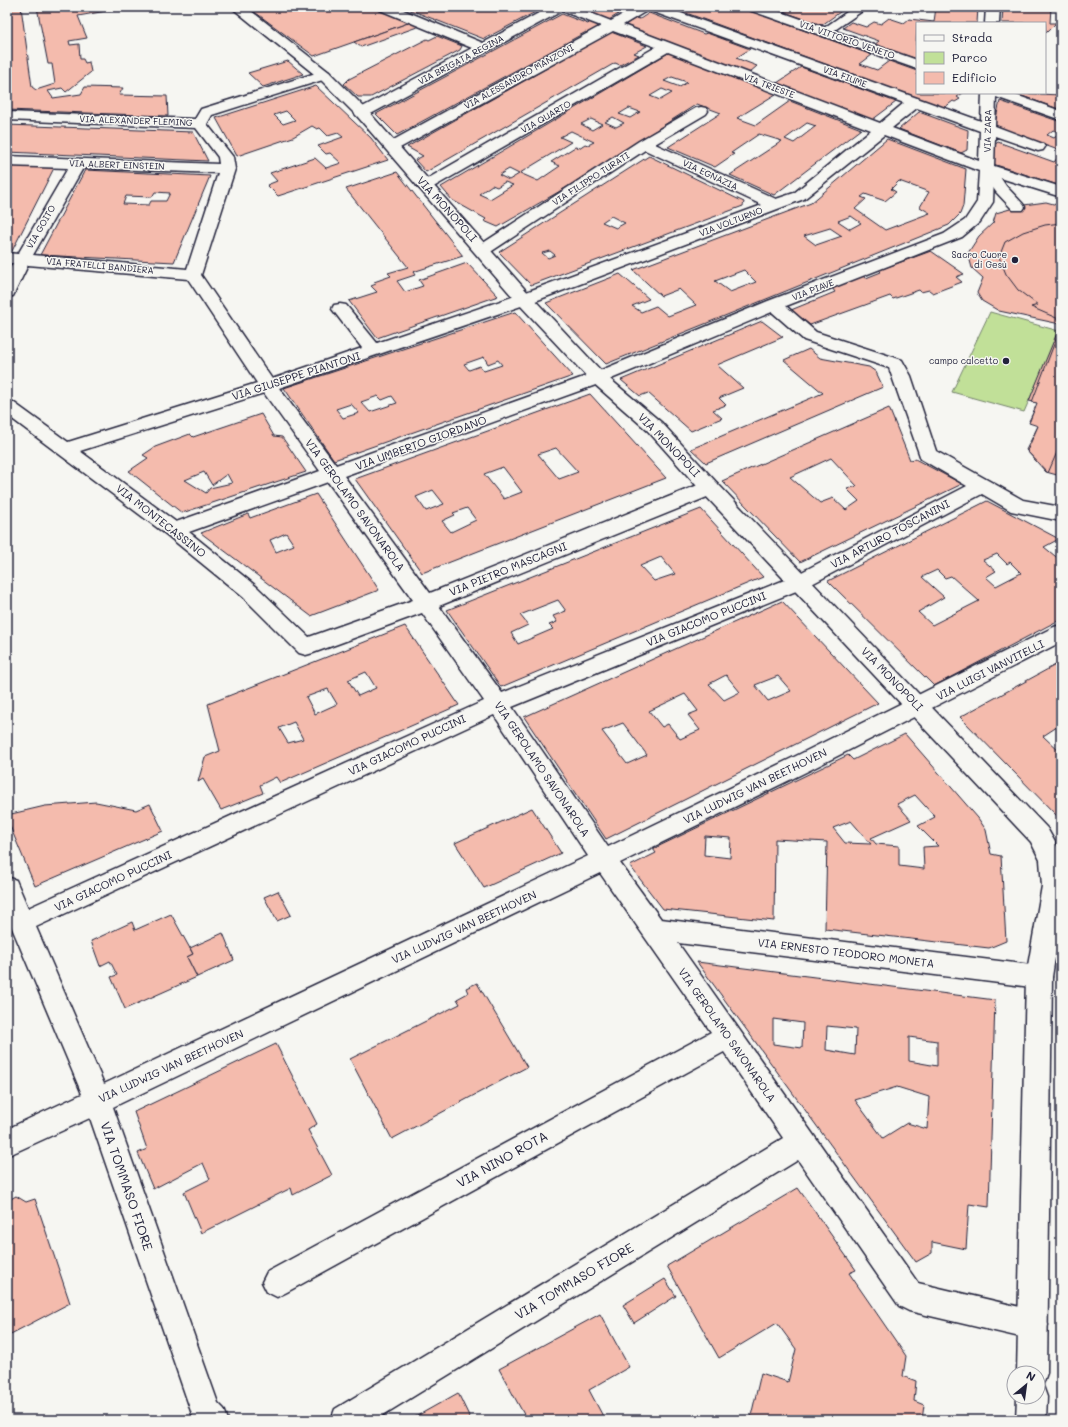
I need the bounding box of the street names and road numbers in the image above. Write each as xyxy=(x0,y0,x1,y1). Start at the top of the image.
street label: VIA VITTORIO VENETO xyxy=(798,18,896,61)
street label: VIA BRIGATA REGINA xyxy=(416,32,506,87)
street label: VIA ALESSANDRO MANZONI xyxy=(462,42,576,111)
street label: VIA FIUME xyxy=(822,63,869,90)
street label: VIA TRIESTE xyxy=(742,71,796,100)
street label: VIA QUARTO xyxy=(519,98,573,135)
street label: VIA ZARA xyxy=(982,109,993,153)
street label: VIA ALEXANDER FLEMING xyxy=(79,113,193,128)
street label: VIA FILIPPO TURATI xyxy=(550,150,631,208)
street label: VIA ALBERT EINSTEIN xyxy=(69,157,165,172)
street label: VIA EGNAZIA xyxy=(681,157,740,192)
street label: VIA MONOPOLI xyxy=(414,173,481,245)
street label: VIA GOITO xyxy=(24,203,58,251)
street label: VIA VOLTURNO xyxy=(698,204,764,239)
street label: VIA FRATELLI BANDIERA xyxy=(46,255,154,276)
street label: VIA PIAVE xyxy=(790,276,835,303)
street label: VIA GIUSEPPE PIANTONI xyxy=(230,348,362,403)
street label: VIA MONOPOLI xyxy=(635,409,704,480)
street label: VIA UMBERTO GIORDANO xyxy=(353,412,489,473)
street label: VIA GEROLAMO SAVONAROLA xyxy=(302,435,409,574)
street label: VIA MONTECASSINO xyxy=(113,481,210,561)
street label: VIA ARTURO TOSCANINI xyxy=(828,496,952,571)
street label: VIA PIETRO MASCAGNI xyxy=(447,538,569,599)
street label: VIA GIACOMO PUCCINI xyxy=(644,588,768,649)
street label: VIA LUIGI VANVITELLI xyxy=(933,636,1046,703)
street label: VIA MONOPOLI xyxy=(858,643,927,714)
street label: VIA GEROLAMO SAVONAROLA xyxy=(491,698,593,839)
street label: VIA GIACOMO PUCCINI xyxy=(346,711,468,778)
street label: VIA LUDWIG VAN BEETHOVEN xyxy=(680,744,829,827)
street label: VIA GIACOMO PUCCINI xyxy=(52,847,174,914)
street label: VIA LUDWIG VAN BEETHOVEN xyxy=(389,886,539,967)
street label: VIA ERNESTO TEODORO MONETA xyxy=(757,934,935,971)
street label: VIA GEROLAMO SAVONAROLA xyxy=(675,965,780,1105)
street label: VIA LUDWIG VAN BEETHOVEN xyxy=(96,1025,246,1106)
street label: VIA TOMMASO FIORE xyxy=(97,1119,158,1253)
street label: VIA NINO ROTA xyxy=(453,1127,550,1191)
street label: VIA TOMMASO FIORE xyxy=(511,1238,636,1323)

